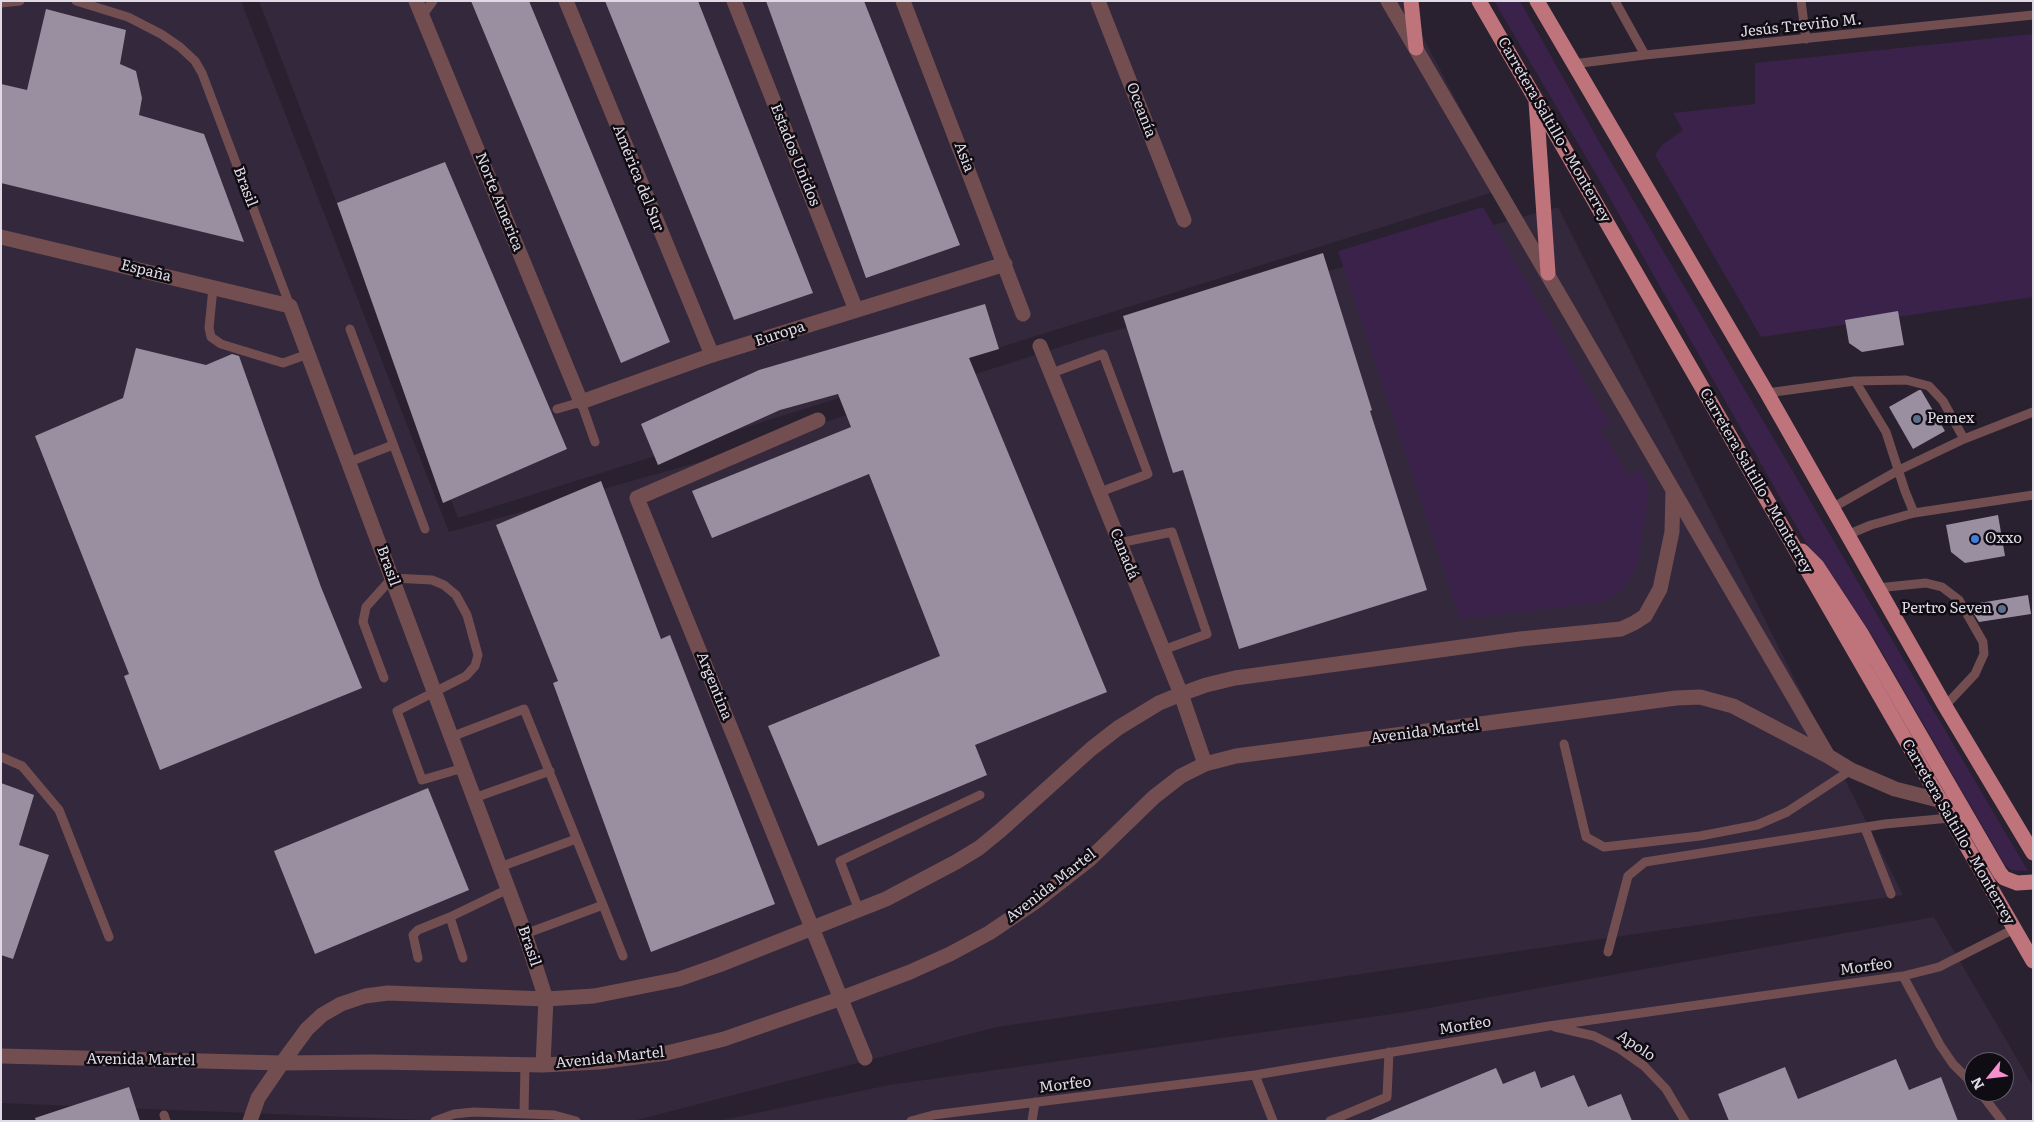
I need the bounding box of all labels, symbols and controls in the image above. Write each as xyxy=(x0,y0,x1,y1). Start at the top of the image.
street label: Jesús Treviño M. xyxy=(1739,11,1863,41)
street label: Carretera Saltillo - Monterrey xyxy=(1493,34,1615,226)
street label: Oceanía xyxy=(1122,80,1160,140)
street label: Estados Unidos xyxy=(766,101,824,209)
street label: América del Sur xyxy=(608,122,668,234)
street label: Asia xyxy=(950,139,978,175)
street label: Norte America xyxy=(471,150,527,254)
street label: Brasil xyxy=(229,164,261,210)
street label: España xyxy=(119,256,173,286)
street label: Europa xyxy=(753,317,807,351)
street label: Carretera Saltillo - Monterrey xyxy=(1695,385,1817,577)
place label: Pemex xyxy=(1927,410,1974,428)
marker: Pemex xyxy=(1911,413,1923,425)
street label: Canadá xyxy=(1106,526,1142,582)
place label: Oxxo xyxy=(1985,530,2022,548)
marker: Oxxo xyxy=(1969,533,1981,545)
street label: Brasil xyxy=(372,543,404,589)
place label: Pertro Seven xyxy=(1901,600,1992,618)
marker: Pertro Seven xyxy=(1996,603,2008,615)
street label: Argentina xyxy=(692,649,736,723)
street label: Avenida Martel xyxy=(1370,716,1480,748)
street label: Carretera Saltillo - Monterrey xyxy=(1897,736,2019,928)
street label: Avenida Martel xyxy=(1002,845,1100,927)
street label: Brasil xyxy=(514,923,544,969)
street label: Morfeo xyxy=(1839,954,1893,980)
street label: Morfeo xyxy=(1438,1013,1492,1039)
street label: Apolo xyxy=(1613,1027,1659,1065)
street label: Avenida Martel xyxy=(555,1043,665,1073)
street label: Avenida Martel xyxy=(86,1050,196,1070)
north arrow xyxy=(1964,1052,2014,1102)
street label: Morfeo xyxy=(1038,1073,1092,1097)
text: N xyxy=(1965,1074,1988,1094)

